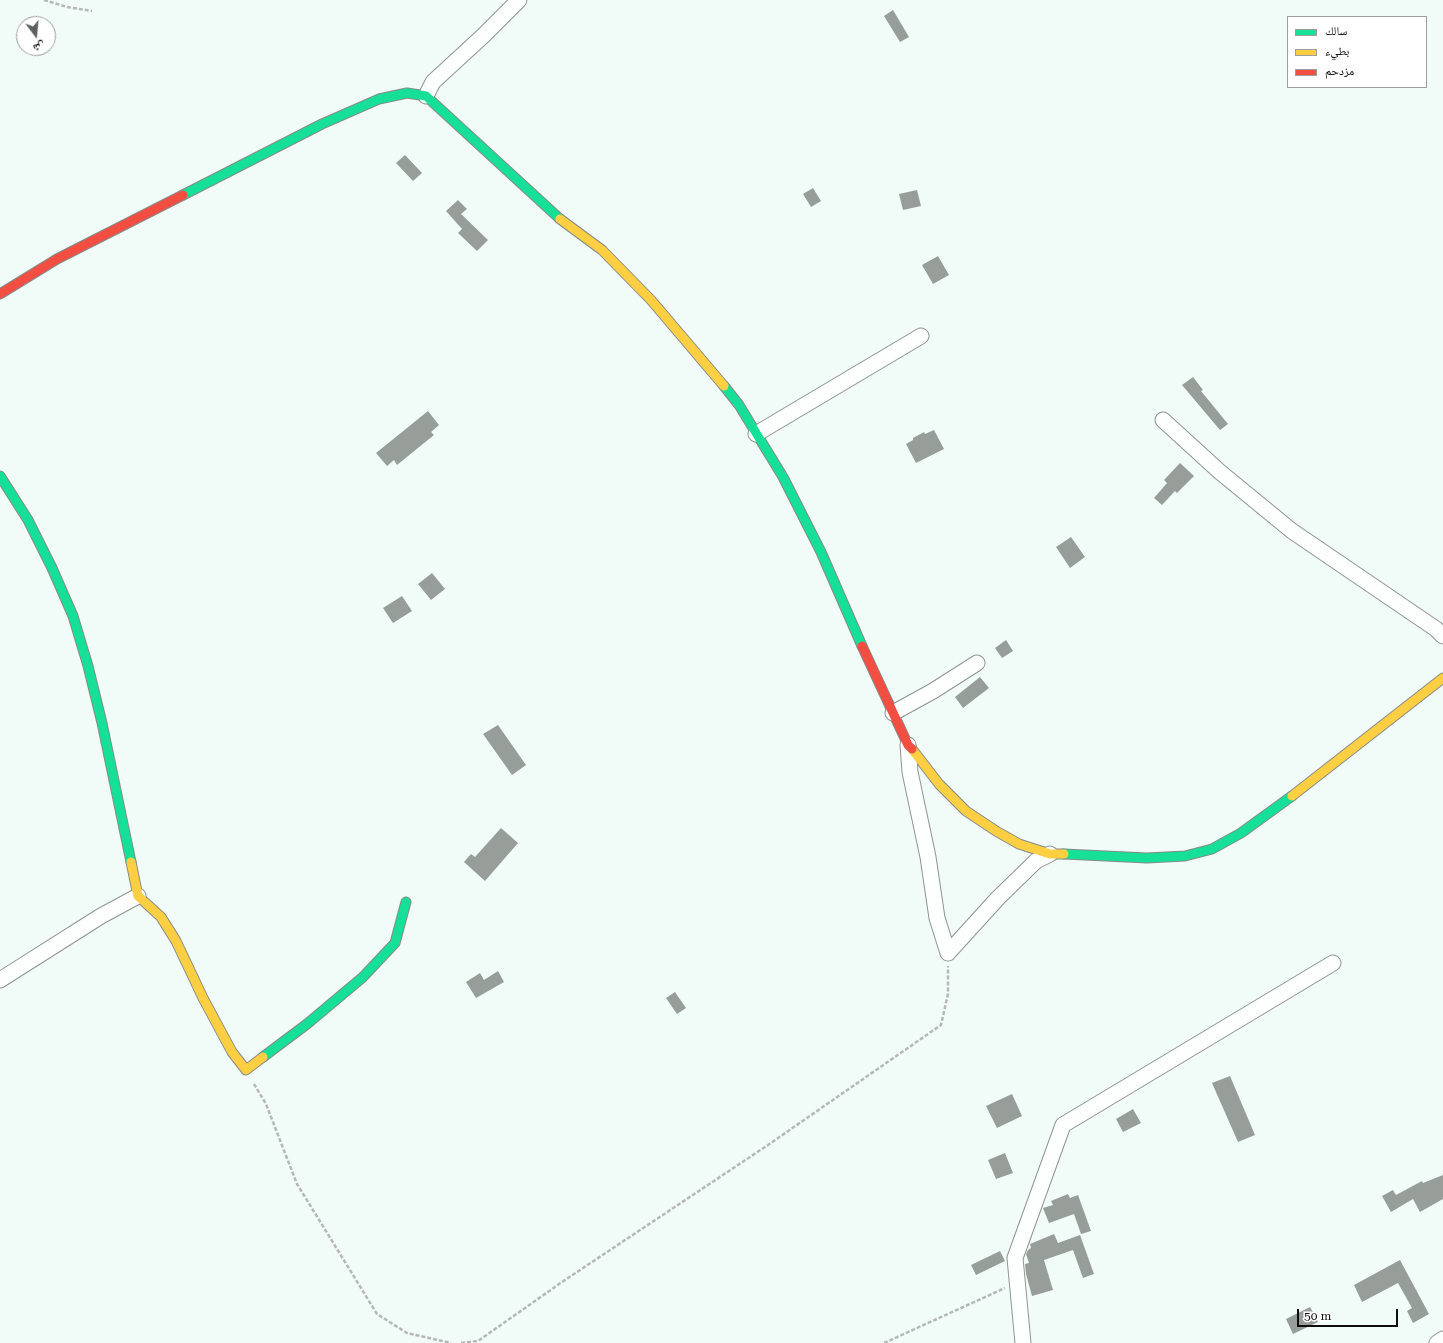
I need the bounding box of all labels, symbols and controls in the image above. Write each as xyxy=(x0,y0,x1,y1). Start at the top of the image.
north arrow xyxy=(16,16,56,56)
legend xyxy=(1287,16,1427,88)
text: سالك xyxy=(1325,24,1347,38)
text: ش xyxy=(32,39,47,55)
text: بطيء xyxy=(1325,44,1349,58)
text: مزدحم xyxy=(1325,64,1354,78)
scale bar xyxy=(1299,1301,1400,1327)
text: 50 m xyxy=(1304,1309,1331,1323)

